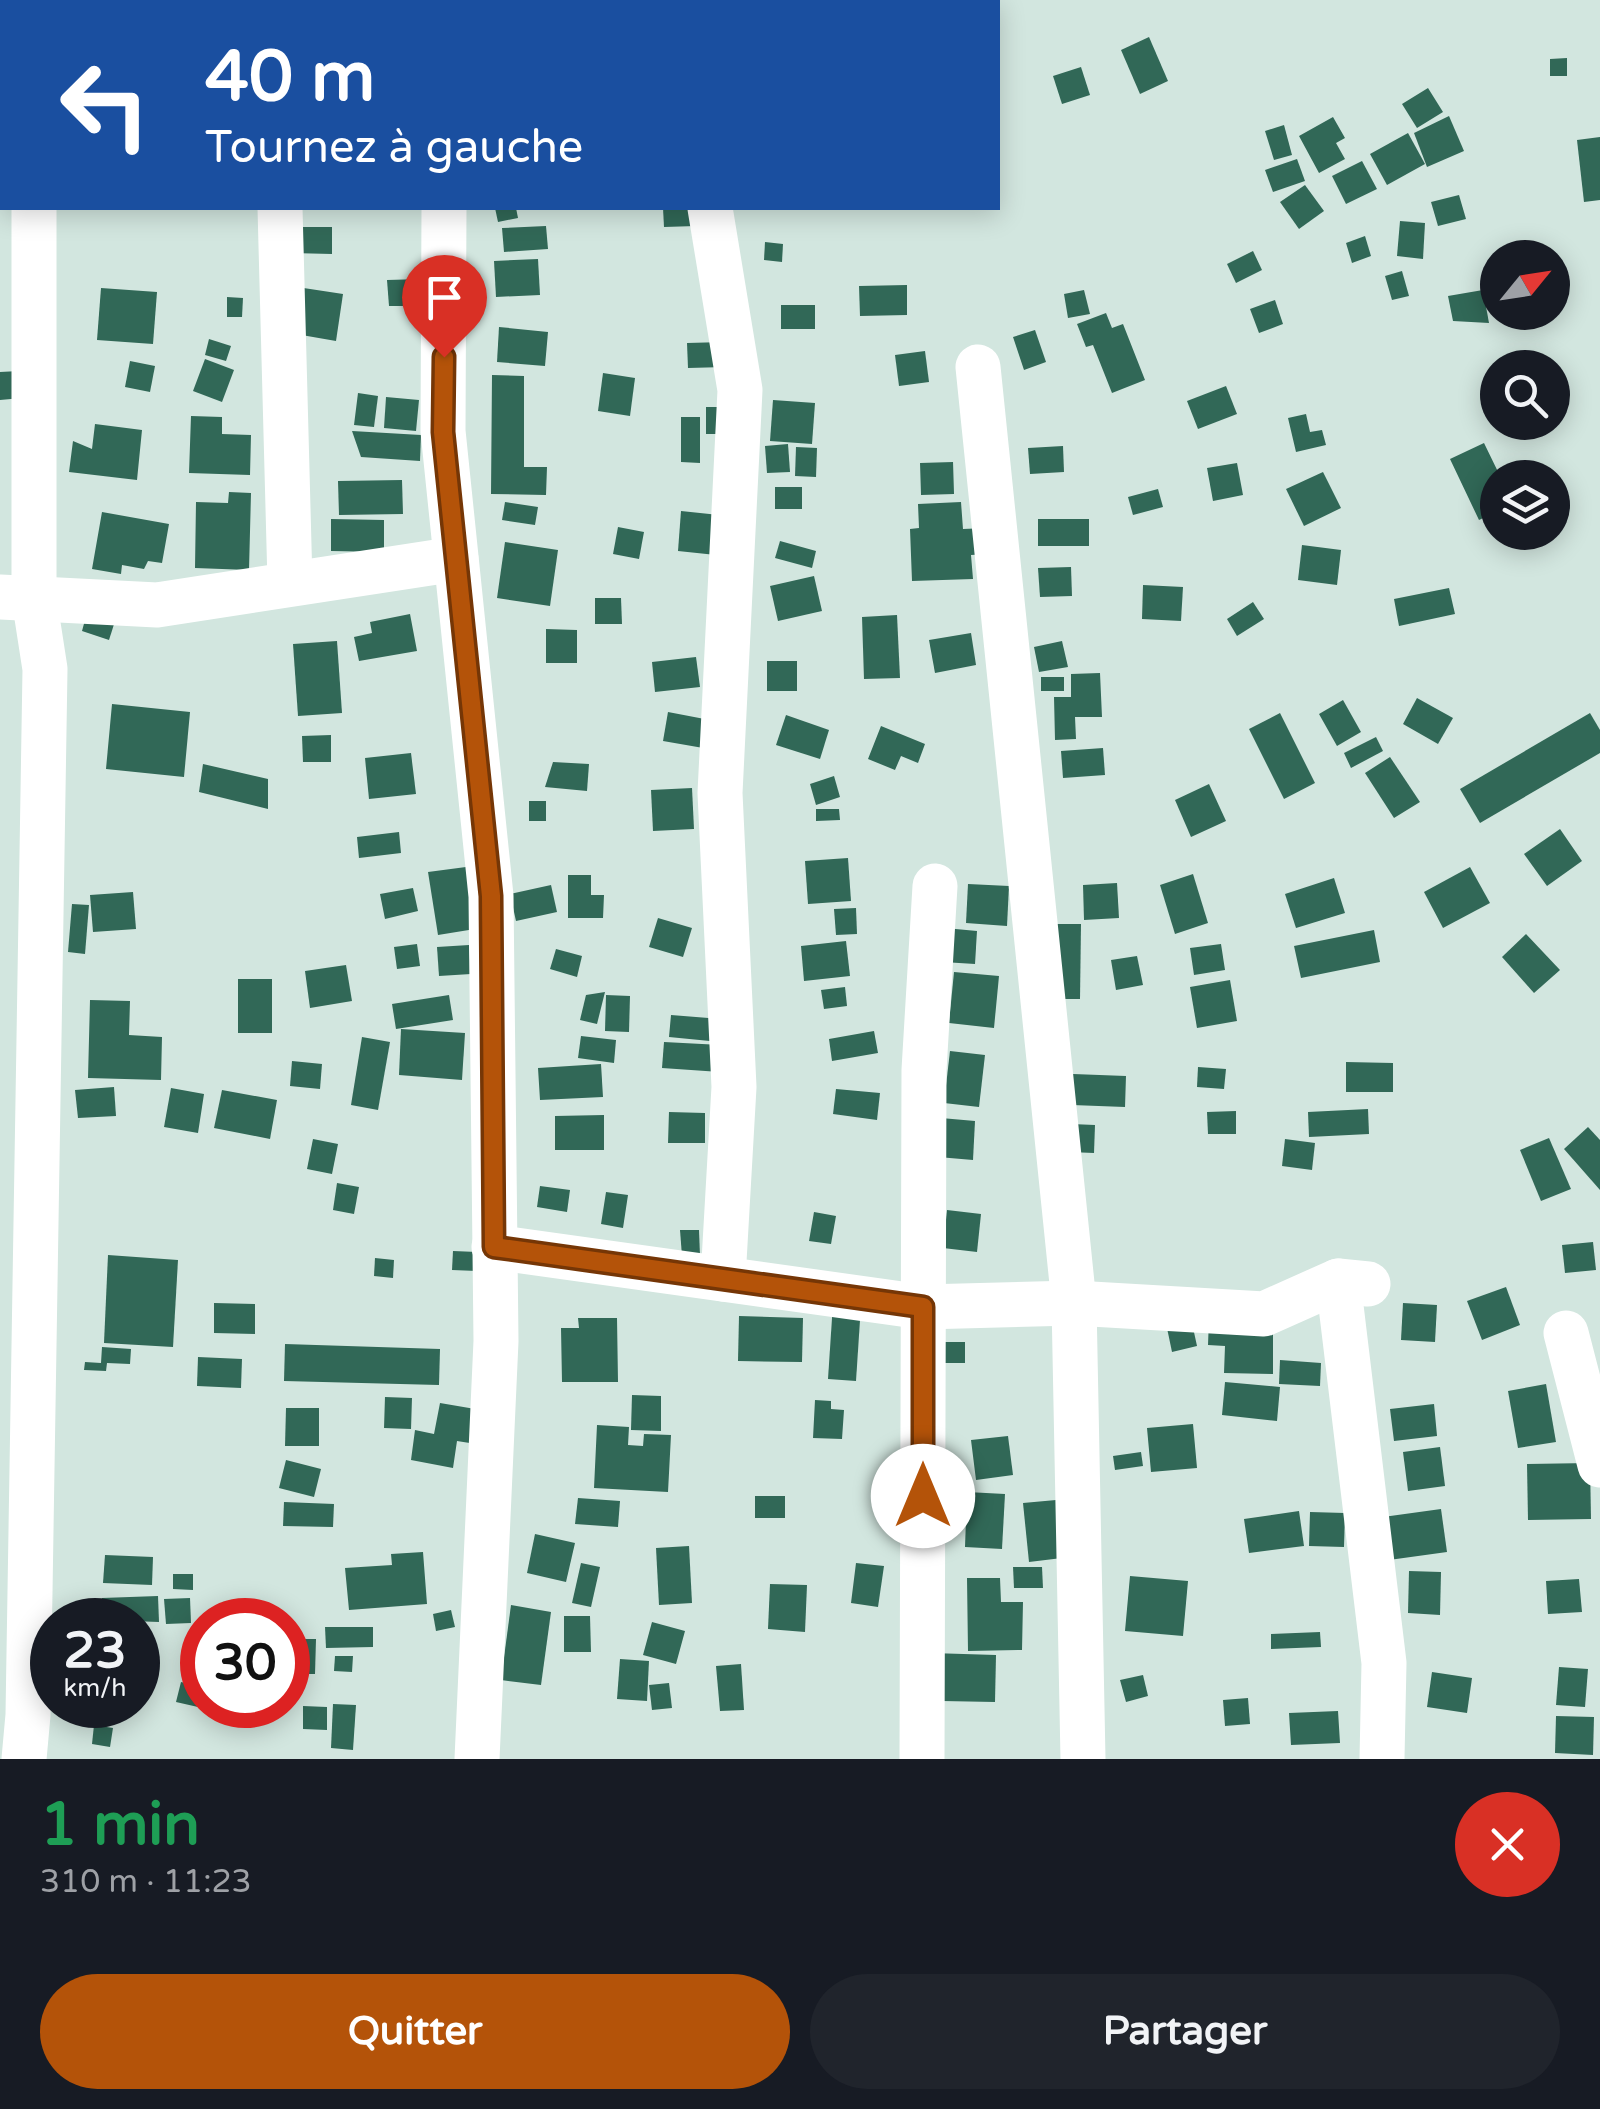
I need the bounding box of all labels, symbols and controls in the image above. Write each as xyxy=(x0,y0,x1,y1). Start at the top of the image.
text: 40 m xyxy=(205,36,375,120)
icon: left xyxy=(40,40,170,170)
text: Tournez à gauche xyxy=(205,121,583,175)
north arrow xyxy=(1480,240,1570,330)
map controls xyxy=(1480,240,1570,550)
pin xyxy=(402,255,487,358)
icon: arrive xyxy=(417,270,472,325)
button: search xyxy=(1480,350,1570,440)
button: layers xyxy=(1480,460,1570,550)
position arrow xyxy=(871,1444,975,1548)
speed limit sign: 30 xyxy=(180,1598,310,1728)
text: 23 xyxy=(64,1621,126,1681)
text: km/h xyxy=(64,1673,126,1703)
text: 1 min xyxy=(40,1789,200,1861)
button: close xyxy=(1455,1792,1560,1897)
text: 310 m · 11:23 xyxy=(40,1863,252,1901)
button: Quitter xyxy=(40,1974,790,2089)
button: Partager xyxy=(810,1974,1560,2089)

